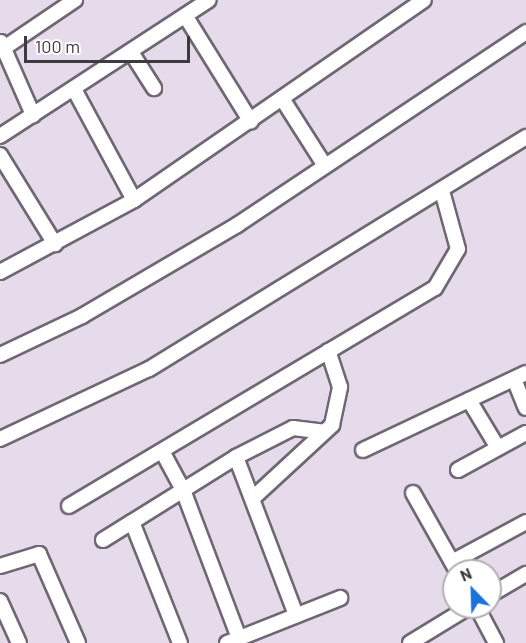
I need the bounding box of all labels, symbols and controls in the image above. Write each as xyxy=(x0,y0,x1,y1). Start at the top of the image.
scale bar xyxy=(27,24,194,62)
text: 100 m xyxy=(35,35,80,57)
north arrow xyxy=(442,559,502,619)
text: N xyxy=(457,563,474,585)

